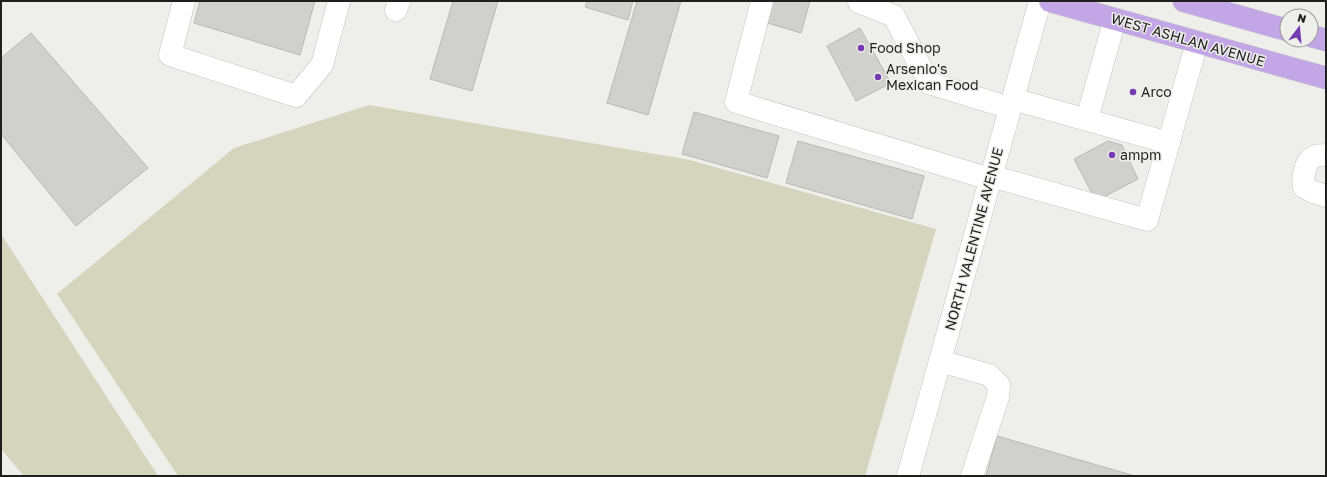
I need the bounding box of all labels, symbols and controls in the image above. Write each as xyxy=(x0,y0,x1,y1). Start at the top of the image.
north arrow xyxy=(1279,8,1319,48)
street label: WEST ASHLAN AVENUE xyxy=(1109,9,1267,70)
text: N xyxy=(1296,11,1308,25)
place label: Food Shop xyxy=(869,39,941,56)
marker: Food Shop xyxy=(856,43,866,53)
place label: Arsenio's Mexican Food xyxy=(886,60,979,93)
marker: Arsenio's Mexican Food xyxy=(873,72,883,82)
place label: Arco xyxy=(1141,83,1172,100)
marker: Arco xyxy=(1128,87,1138,97)
street label: NORTH VALENTINE AVENUE xyxy=(941,145,1006,332)
place label: ampm xyxy=(1120,146,1161,163)
marker: ampm xyxy=(1107,150,1117,160)

